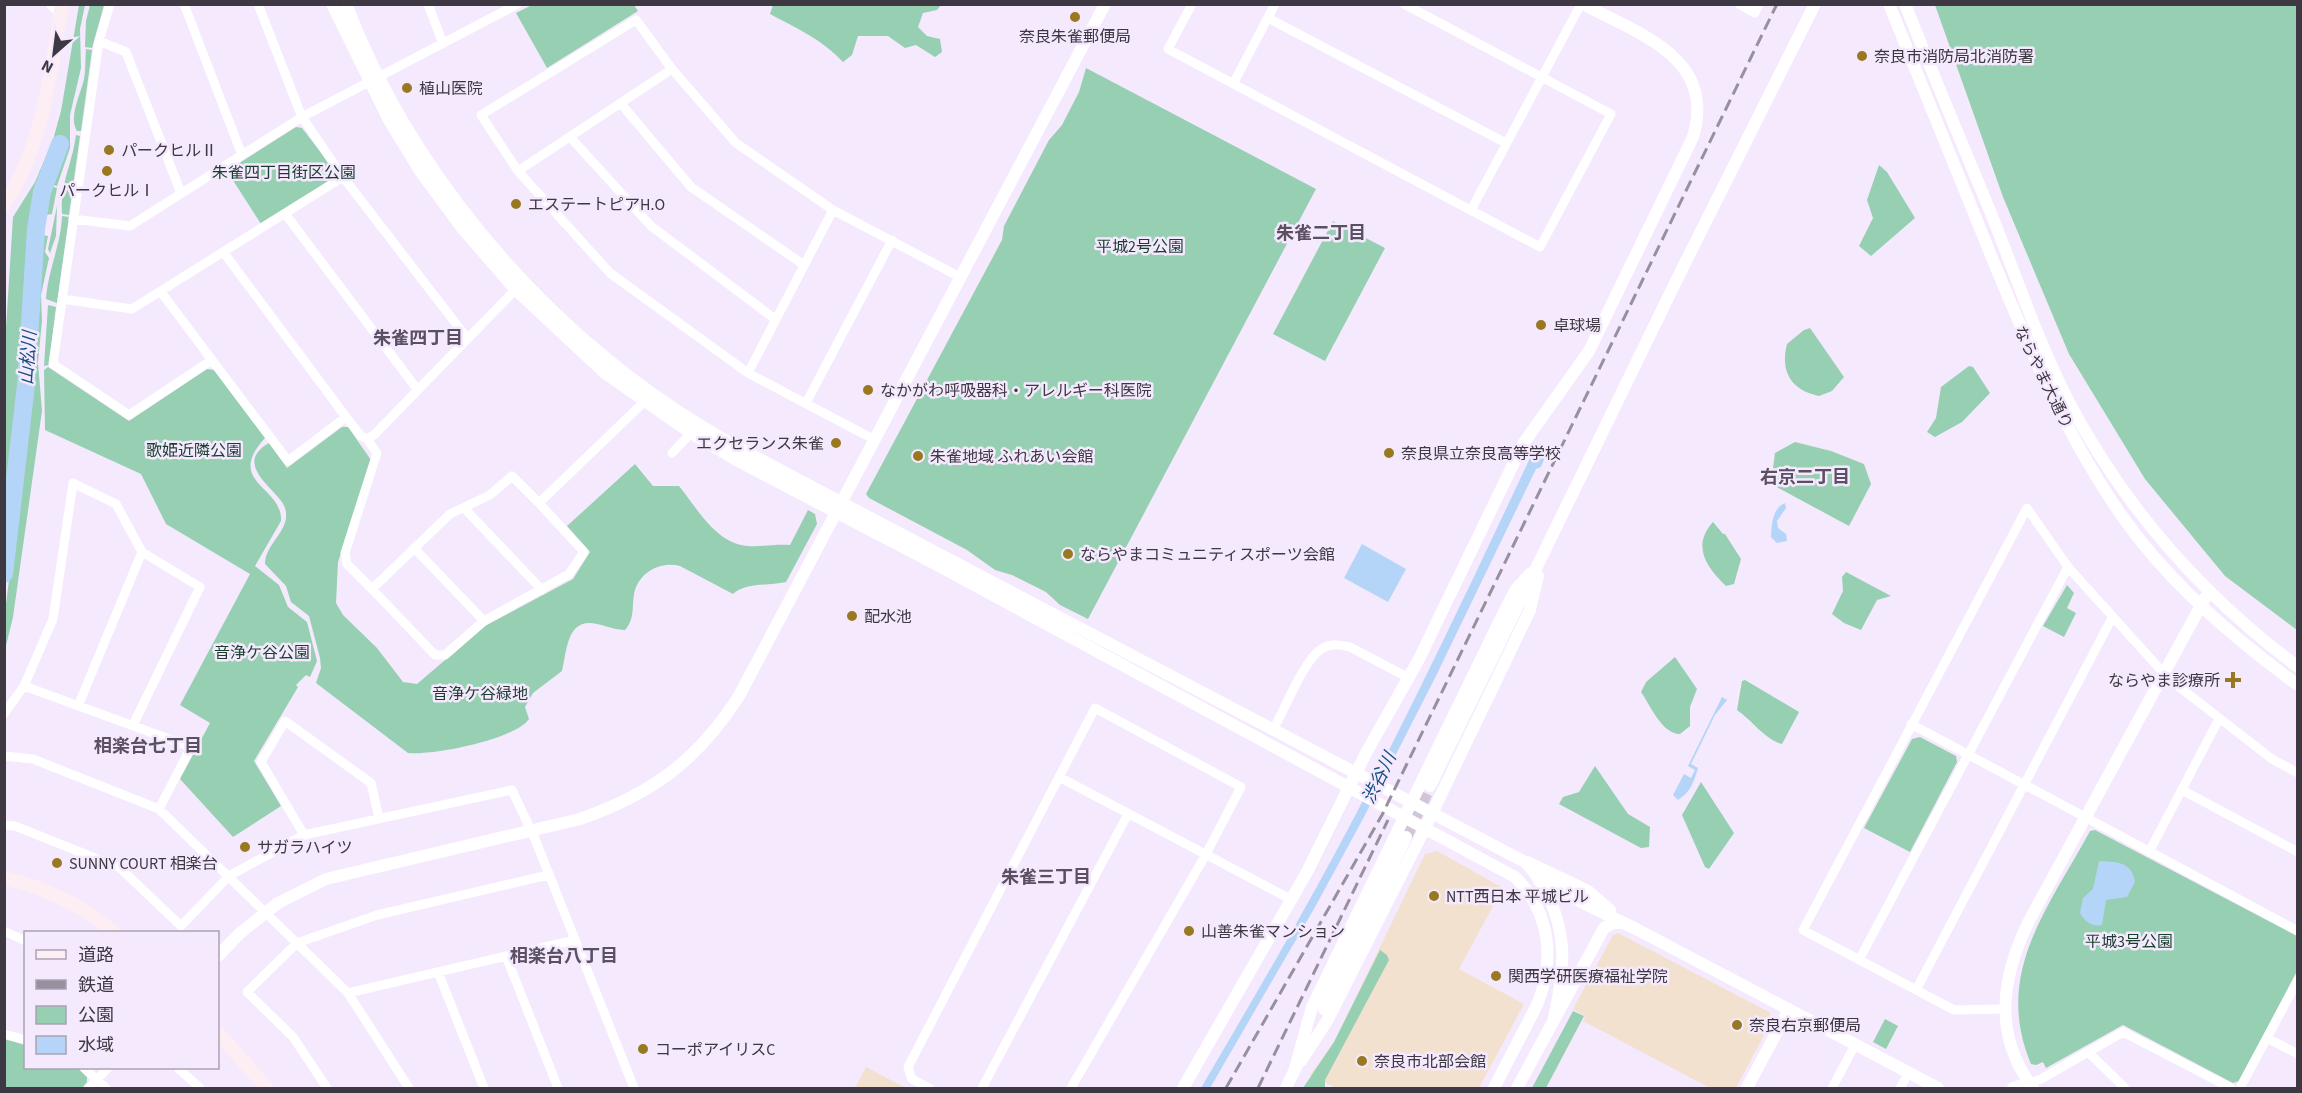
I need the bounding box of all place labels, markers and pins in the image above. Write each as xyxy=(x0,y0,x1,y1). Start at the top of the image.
marker: 奈良朱雀郵便局 xyxy=(1068,10,1082,24)
place label: 奈良朱雀郵便局 xyxy=(1019,26,1131,48)
place label: 奈良市消防局北消防署 xyxy=(1874,46,2034,68)
marker: 奈良市消防局北消防署 xyxy=(1855,49,1869,63)
place label: 植山医院 xyxy=(419,78,483,100)
marker: 植山医院 xyxy=(400,81,414,95)
place label: パークヒルⅡ xyxy=(121,140,217,162)
marker: パークヒルⅡ xyxy=(102,143,116,157)
marker: パークヒルⅠ xyxy=(100,164,114,178)
place label: パークヒルⅠ xyxy=(59,180,155,202)
place label: エステートピアH.O xyxy=(528,194,665,216)
marker: エステートピアH.O xyxy=(509,197,523,211)
place label: 卓球場 xyxy=(1553,315,1601,337)
marker: 卓球場 xyxy=(1534,318,1548,332)
place label: なかがわ呼吸器科・アレルギー科医院 xyxy=(880,380,1152,402)
marker: なかがわ呼吸器科・アレルギー科医院 xyxy=(861,383,875,397)
place label: エクセランス朱雀 xyxy=(696,433,824,455)
marker: エクセランス朱雀 xyxy=(829,436,843,450)
place label: 奈良県立奈良高等学校 xyxy=(1401,443,1561,465)
place label: 朱雀地域 ふれあい会館 xyxy=(930,446,1093,468)
marker: 奈良県立奈良高等学校 xyxy=(1382,446,1396,460)
marker: 朱雀地域 ふれあい会館 xyxy=(911,449,925,463)
place label: ならやまコミュニティスポーツ会館 xyxy=(1080,544,1335,566)
marker: ならやまコミュニティスポーツ会館 xyxy=(1061,547,1075,561)
place label: 配水池 xyxy=(864,606,912,628)
marker: 配水池 xyxy=(845,609,859,623)
place label: ならやま診療所 xyxy=(2108,670,2220,692)
marker: ならやま診療所 xyxy=(2224,671,2242,689)
place label: サガラハイツ xyxy=(257,837,353,859)
marker: サガラハイツ xyxy=(238,840,252,854)
place label: SUNNY COURT 相楽台 xyxy=(69,853,218,875)
marker: SUNNY COURT 相楽台 xyxy=(50,856,64,870)
place label: NTT西日本 平城ビル xyxy=(1446,886,1589,908)
marker: NTT西日本 平城ビル xyxy=(1427,889,1441,903)
place label: 山善朱雀マンション xyxy=(1201,921,1345,943)
marker: 山善朱雀マンション xyxy=(1182,924,1196,938)
place label: 関西学研医療福祉学院 xyxy=(1508,966,1668,988)
marker: 関西学研医療福祉学院 xyxy=(1489,969,1503,983)
place label: 奈良右京郵便局 xyxy=(1749,1015,1861,1037)
marker: 奈良右京郵便局 xyxy=(1730,1018,1744,1032)
place label: コーポアイリスC xyxy=(655,1039,775,1061)
marker: コーポアイリスC xyxy=(636,1042,650,1056)
place label: 奈良市北部会館 xyxy=(1374,1051,1486,1073)
marker: 奈良市北部会館 xyxy=(1355,1054,1369,1068)

